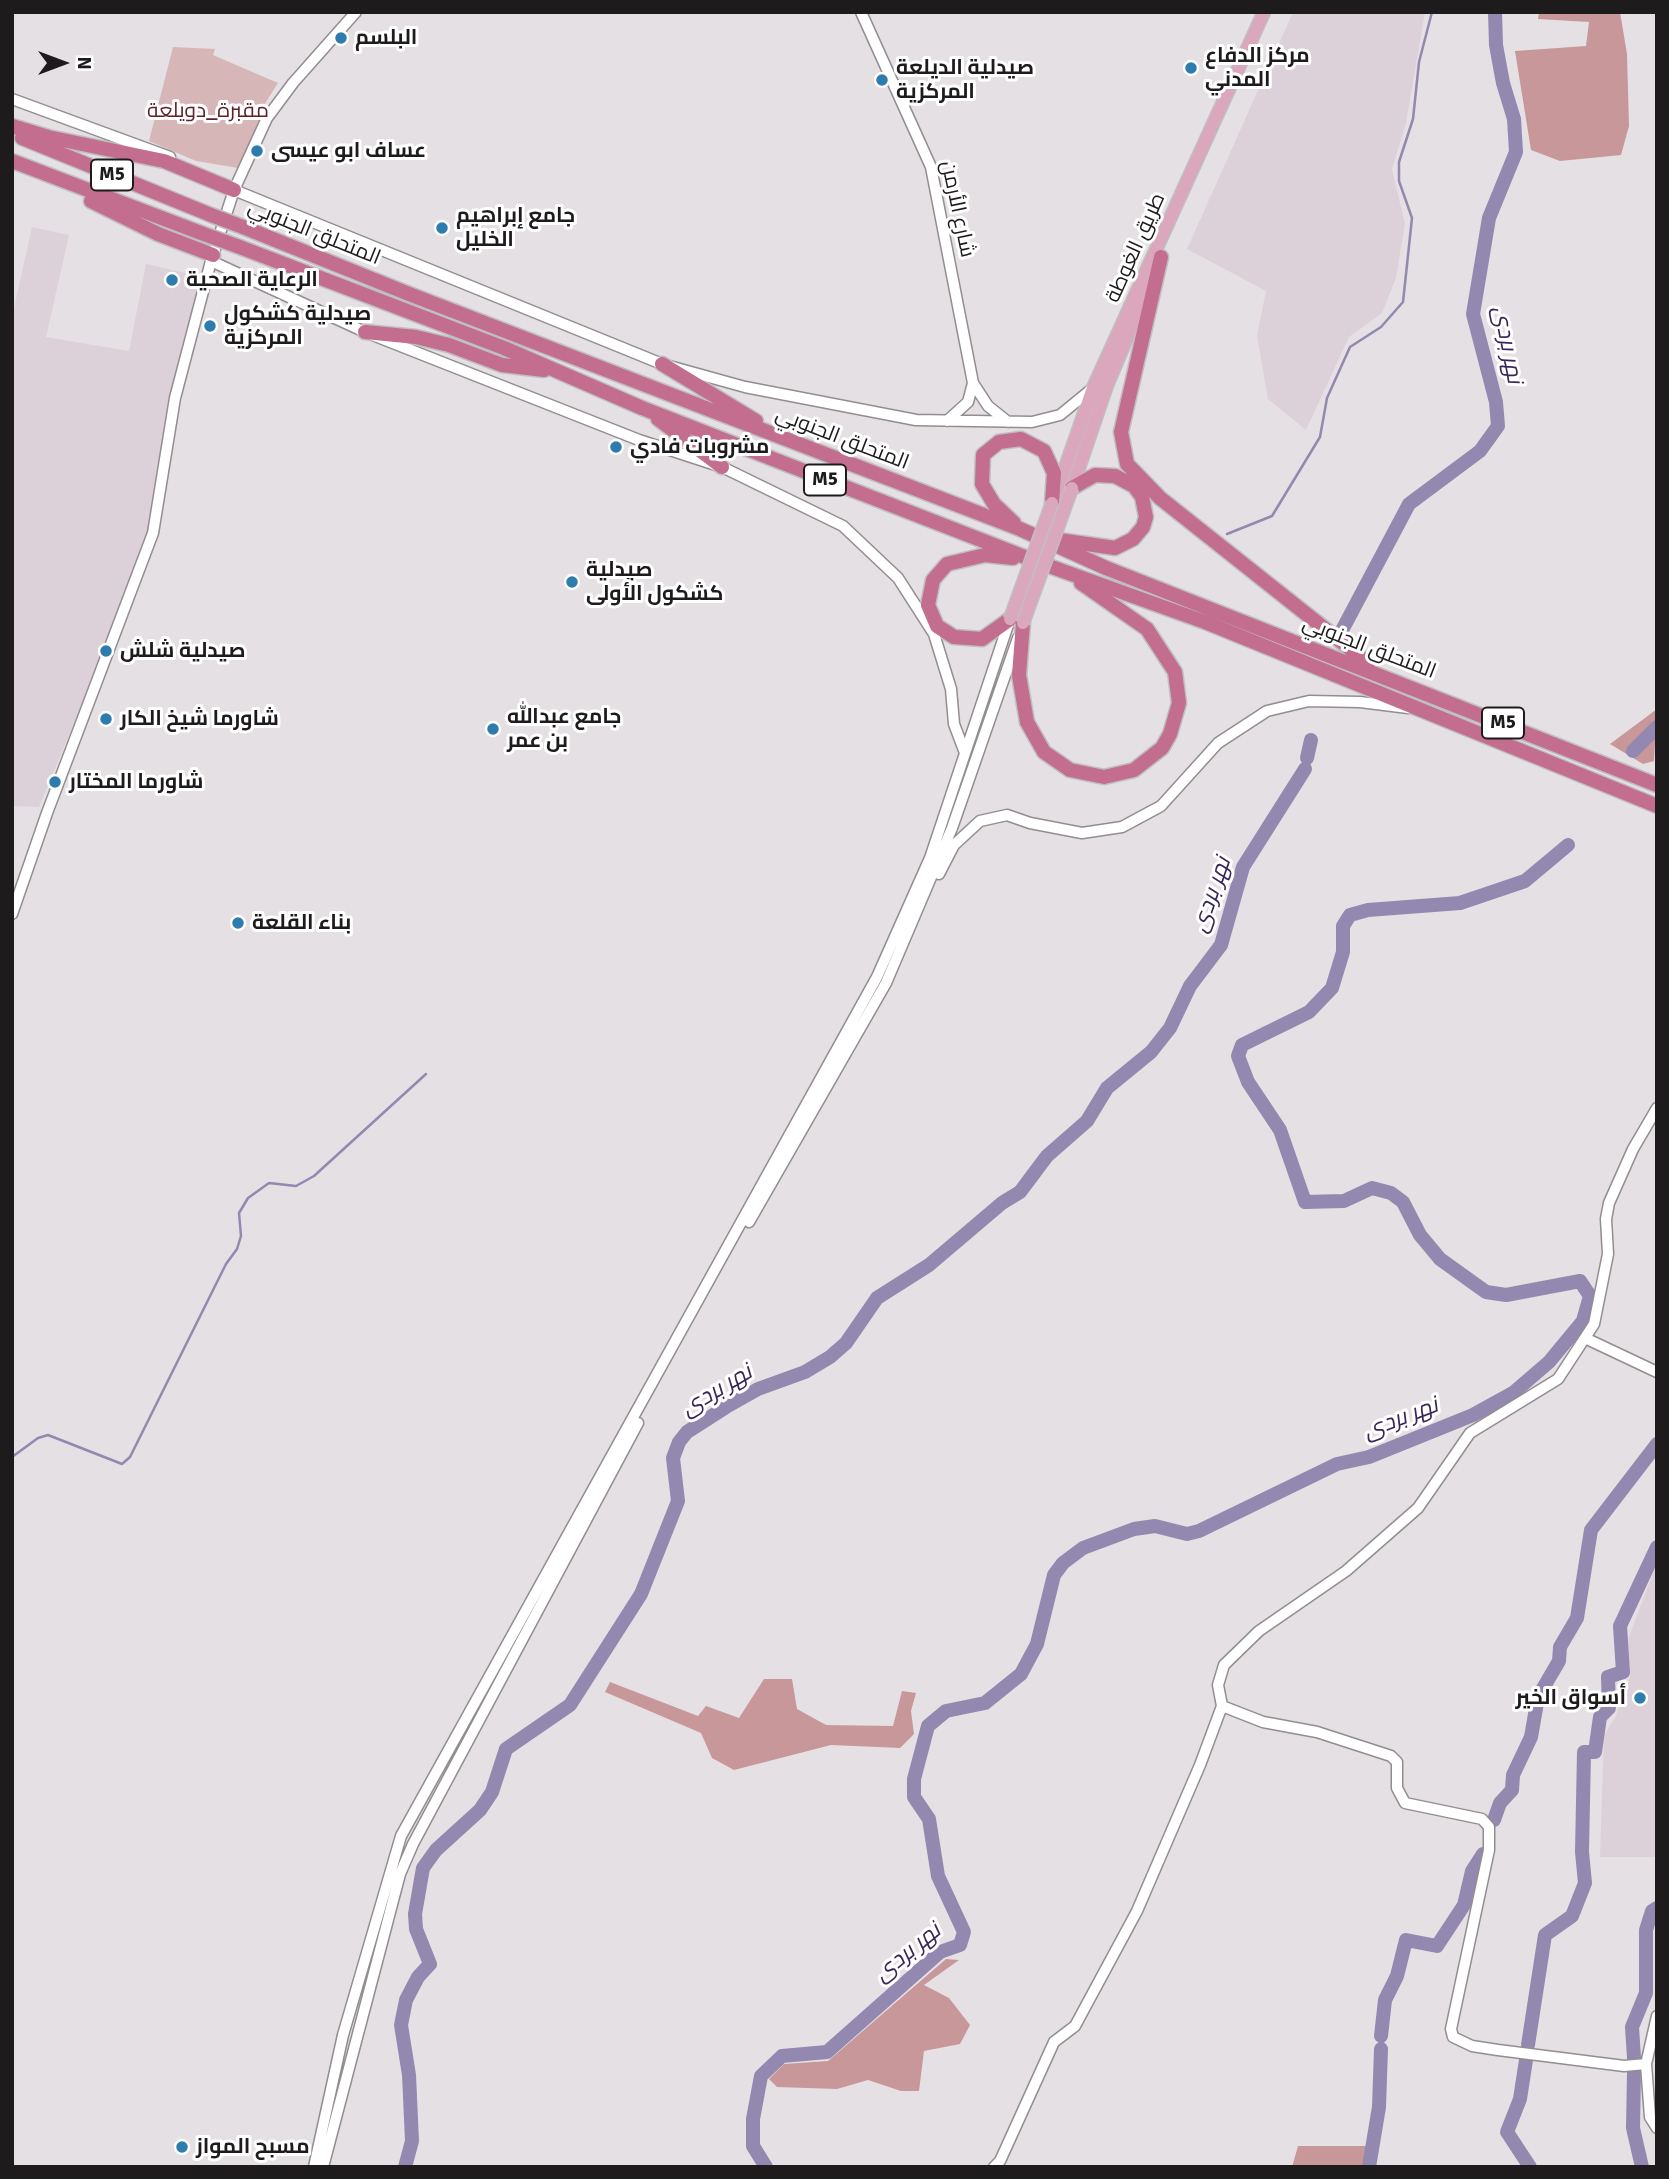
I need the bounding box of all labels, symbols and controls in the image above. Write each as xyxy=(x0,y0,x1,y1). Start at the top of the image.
place label: البلسم xyxy=(355,25,417,51)
north arrow xyxy=(28,28,98,98)
marker: البلسم xyxy=(333,30,349,46)
place label: مركز الدفاع المدني xyxy=(1205,43,1310,93)
place label: صيدلية الديلعة المركزية xyxy=(896,55,1034,105)
text: N xyxy=(72,56,96,70)
marker: مركز الدفاع المدني xyxy=(1183,60,1199,76)
marker: صيدلية الديلعة المركزية xyxy=(874,72,890,88)
park label: مقبرة_دويلعة xyxy=(147,98,269,124)
place label: عساف ابو عيسى xyxy=(271,138,426,164)
marker: عساف ابو عيسى xyxy=(249,143,265,159)
street label: شارع الأرمن xyxy=(934,158,980,260)
road number: M5 xyxy=(91,160,133,190)
street label: طريق الغوطة xyxy=(1101,189,1171,307)
street label: المتحلق الجنوبي xyxy=(244,195,384,271)
place label: جامع إبراهيم الخليل xyxy=(456,203,575,253)
marker: جامع إبراهيم الخليل xyxy=(434,220,450,236)
place label: الرعاية الصحية xyxy=(186,267,318,293)
marker: الرعاية الصحية xyxy=(164,272,180,288)
place label: صيدلية كشكول المركزية xyxy=(224,301,371,351)
water label: نهر بردى xyxy=(1486,304,1528,386)
marker: صيدلية كشكول المركزية xyxy=(202,318,218,334)
street label: المتحلق الجنوبي xyxy=(772,402,912,476)
place label: مشروبات فادي xyxy=(630,434,769,460)
marker: مشروبات فادي xyxy=(608,439,624,455)
road number: M5 xyxy=(804,464,846,495)
place label: صيدلية كشكول الأولى xyxy=(586,557,723,607)
marker: صيدلية كشكول الأولى xyxy=(564,574,580,590)
street label: المتحلق الجنوبي xyxy=(1299,611,1439,685)
place label: صيدلية شلش xyxy=(120,638,245,664)
marker: صيدلية شلش xyxy=(98,643,114,659)
place label: جامع عبدالله بن عمر xyxy=(507,704,621,754)
place label: شاورما شيخ الكار xyxy=(120,706,279,732)
road number: M5 xyxy=(1482,708,1524,738)
marker: شاورما شيخ الكار xyxy=(98,711,114,727)
marker: جامع عبدالله بن عمر xyxy=(485,721,501,737)
place label: شاورما المختار xyxy=(69,769,203,795)
marker: شاورما المختار xyxy=(47,774,63,790)
water label: نهر بردى xyxy=(1186,854,1238,936)
place label: بناء القلعة xyxy=(252,910,351,936)
marker: بناء القلعة xyxy=(230,915,246,931)
water label: نهر بردى xyxy=(676,1359,758,1423)
water label: نهر بردى xyxy=(1360,1392,1442,1446)
place label: أسواق الخير xyxy=(1515,1685,1626,1711)
marker: أسواق الخير xyxy=(1632,1690,1648,1706)
water label: نهر بردى xyxy=(869,1918,947,1988)
place label: مسبح المواز xyxy=(196,2134,310,2160)
marker: مسبح المواز xyxy=(174,2139,190,2155)

